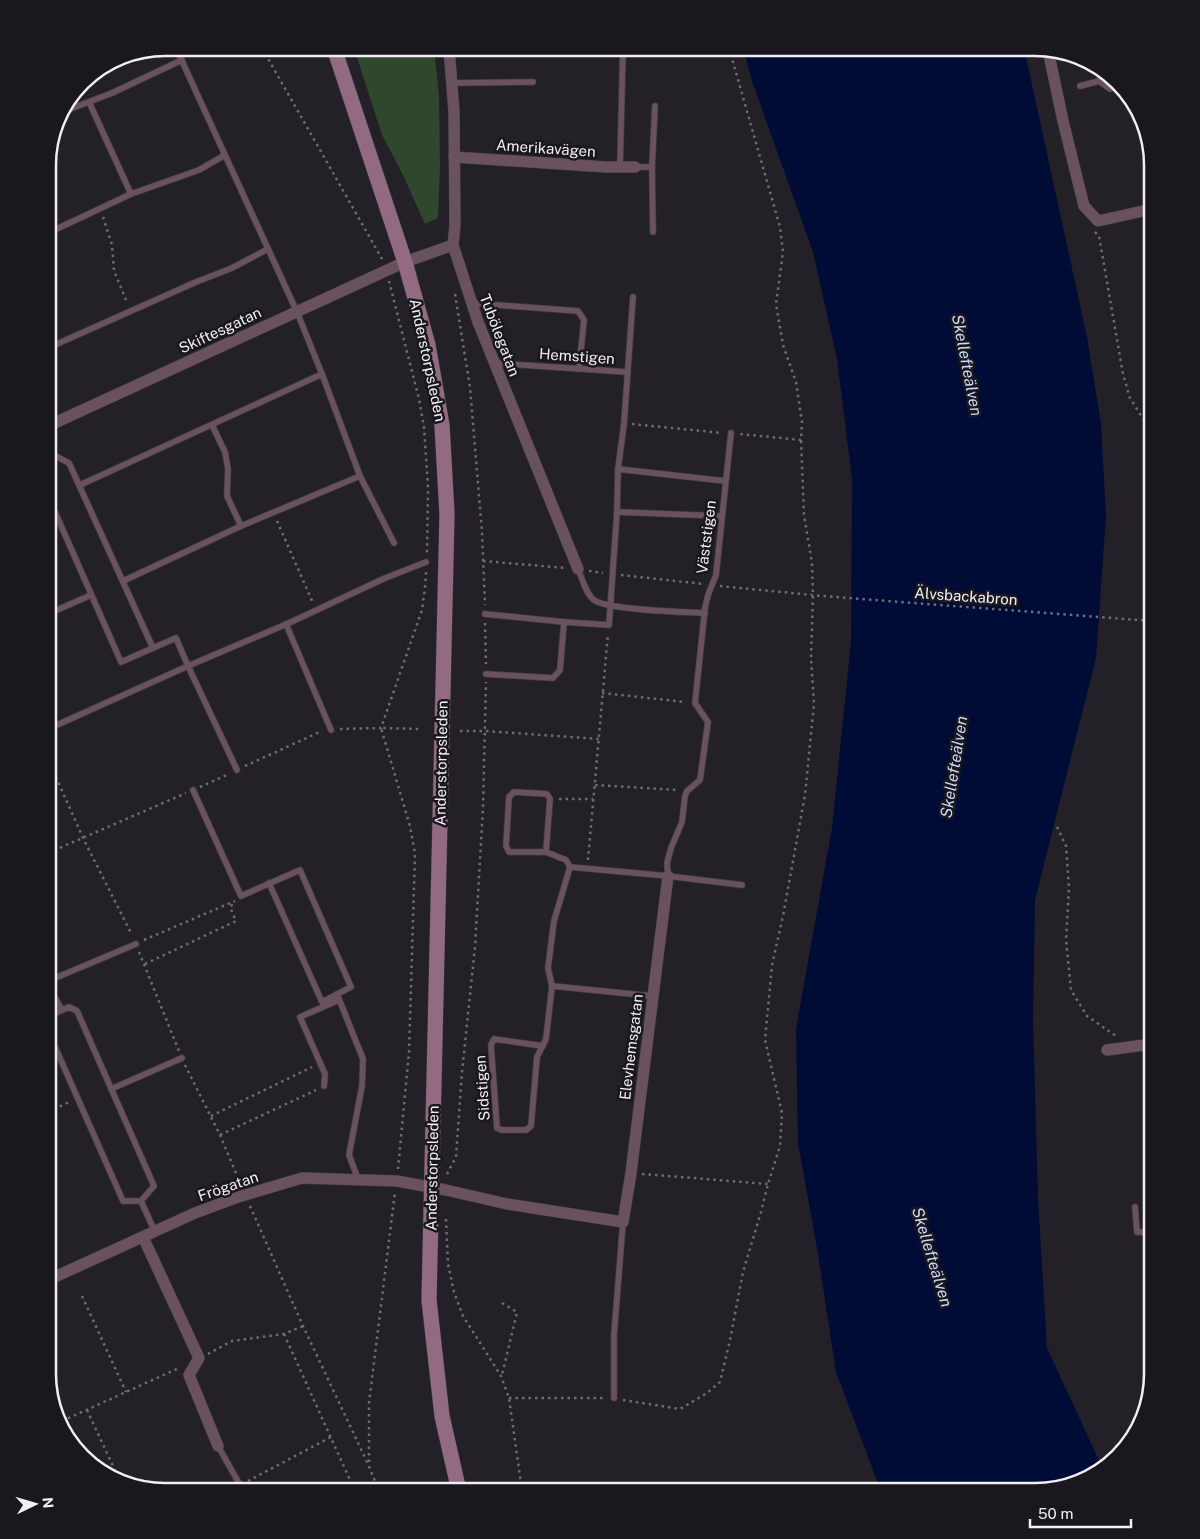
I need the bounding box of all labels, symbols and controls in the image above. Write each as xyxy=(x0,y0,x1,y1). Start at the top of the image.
street label: Amerikavägen xyxy=(496,136,596,160)
street label: Tubölegatan xyxy=(477,291,523,379)
street label: Anderstorpsleden xyxy=(407,297,449,423)
street label: Skiftesgatan xyxy=(176,303,264,357)
water label: Skellefteälven xyxy=(948,313,986,417)
street label: Hemstigen xyxy=(539,345,615,367)
street label: Väststigen xyxy=(693,499,719,575)
street label: Älvsbackabron xyxy=(914,583,1018,608)
street label: Anderstorpsleden xyxy=(431,700,451,826)
water label: Skellefteälven xyxy=(937,715,971,819)
street label: Elevhemsgatan xyxy=(616,993,646,1101)
street label: Sidstigen xyxy=(471,1055,493,1121)
street label: Anderstorpsleden xyxy=(422,1105,442,1231)
street label: Frögatan xyxy=(195,1168,261,1204)
water label: Skellefteälven xyxy=(908,1205,956,1309)
north arrow xyxy=(10,1479,60,1529)
scale bar xyxy=(1030,1496,1131,1528)
text: N xyxy=(40,1497,56,1509)
text: 50 m xyxy=(1038,1505,1073,1522)

